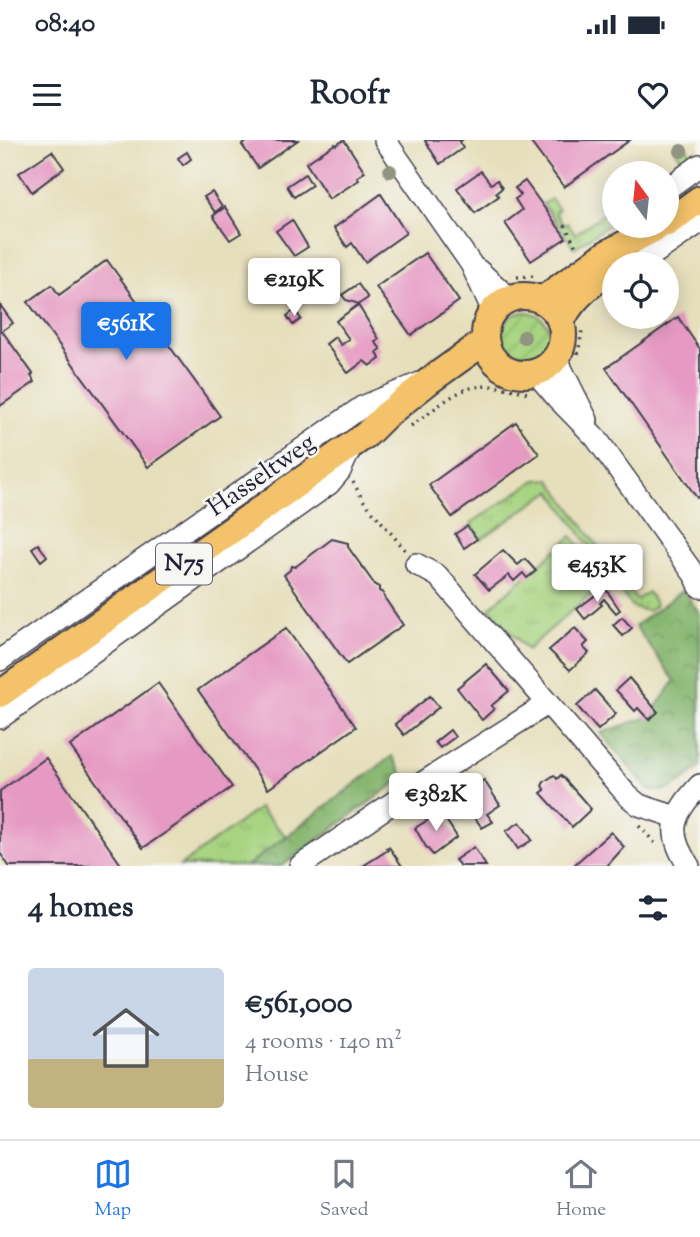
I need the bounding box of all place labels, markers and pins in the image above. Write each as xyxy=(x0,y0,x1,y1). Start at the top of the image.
pin: €219K xyxy=(245,258,343,318)
pin: €561K xyxy=(77,302,175,362)
pin: €453K xyxy=(548,545,646,604)
pin: €382K xyxy=(387,774,485,833)

